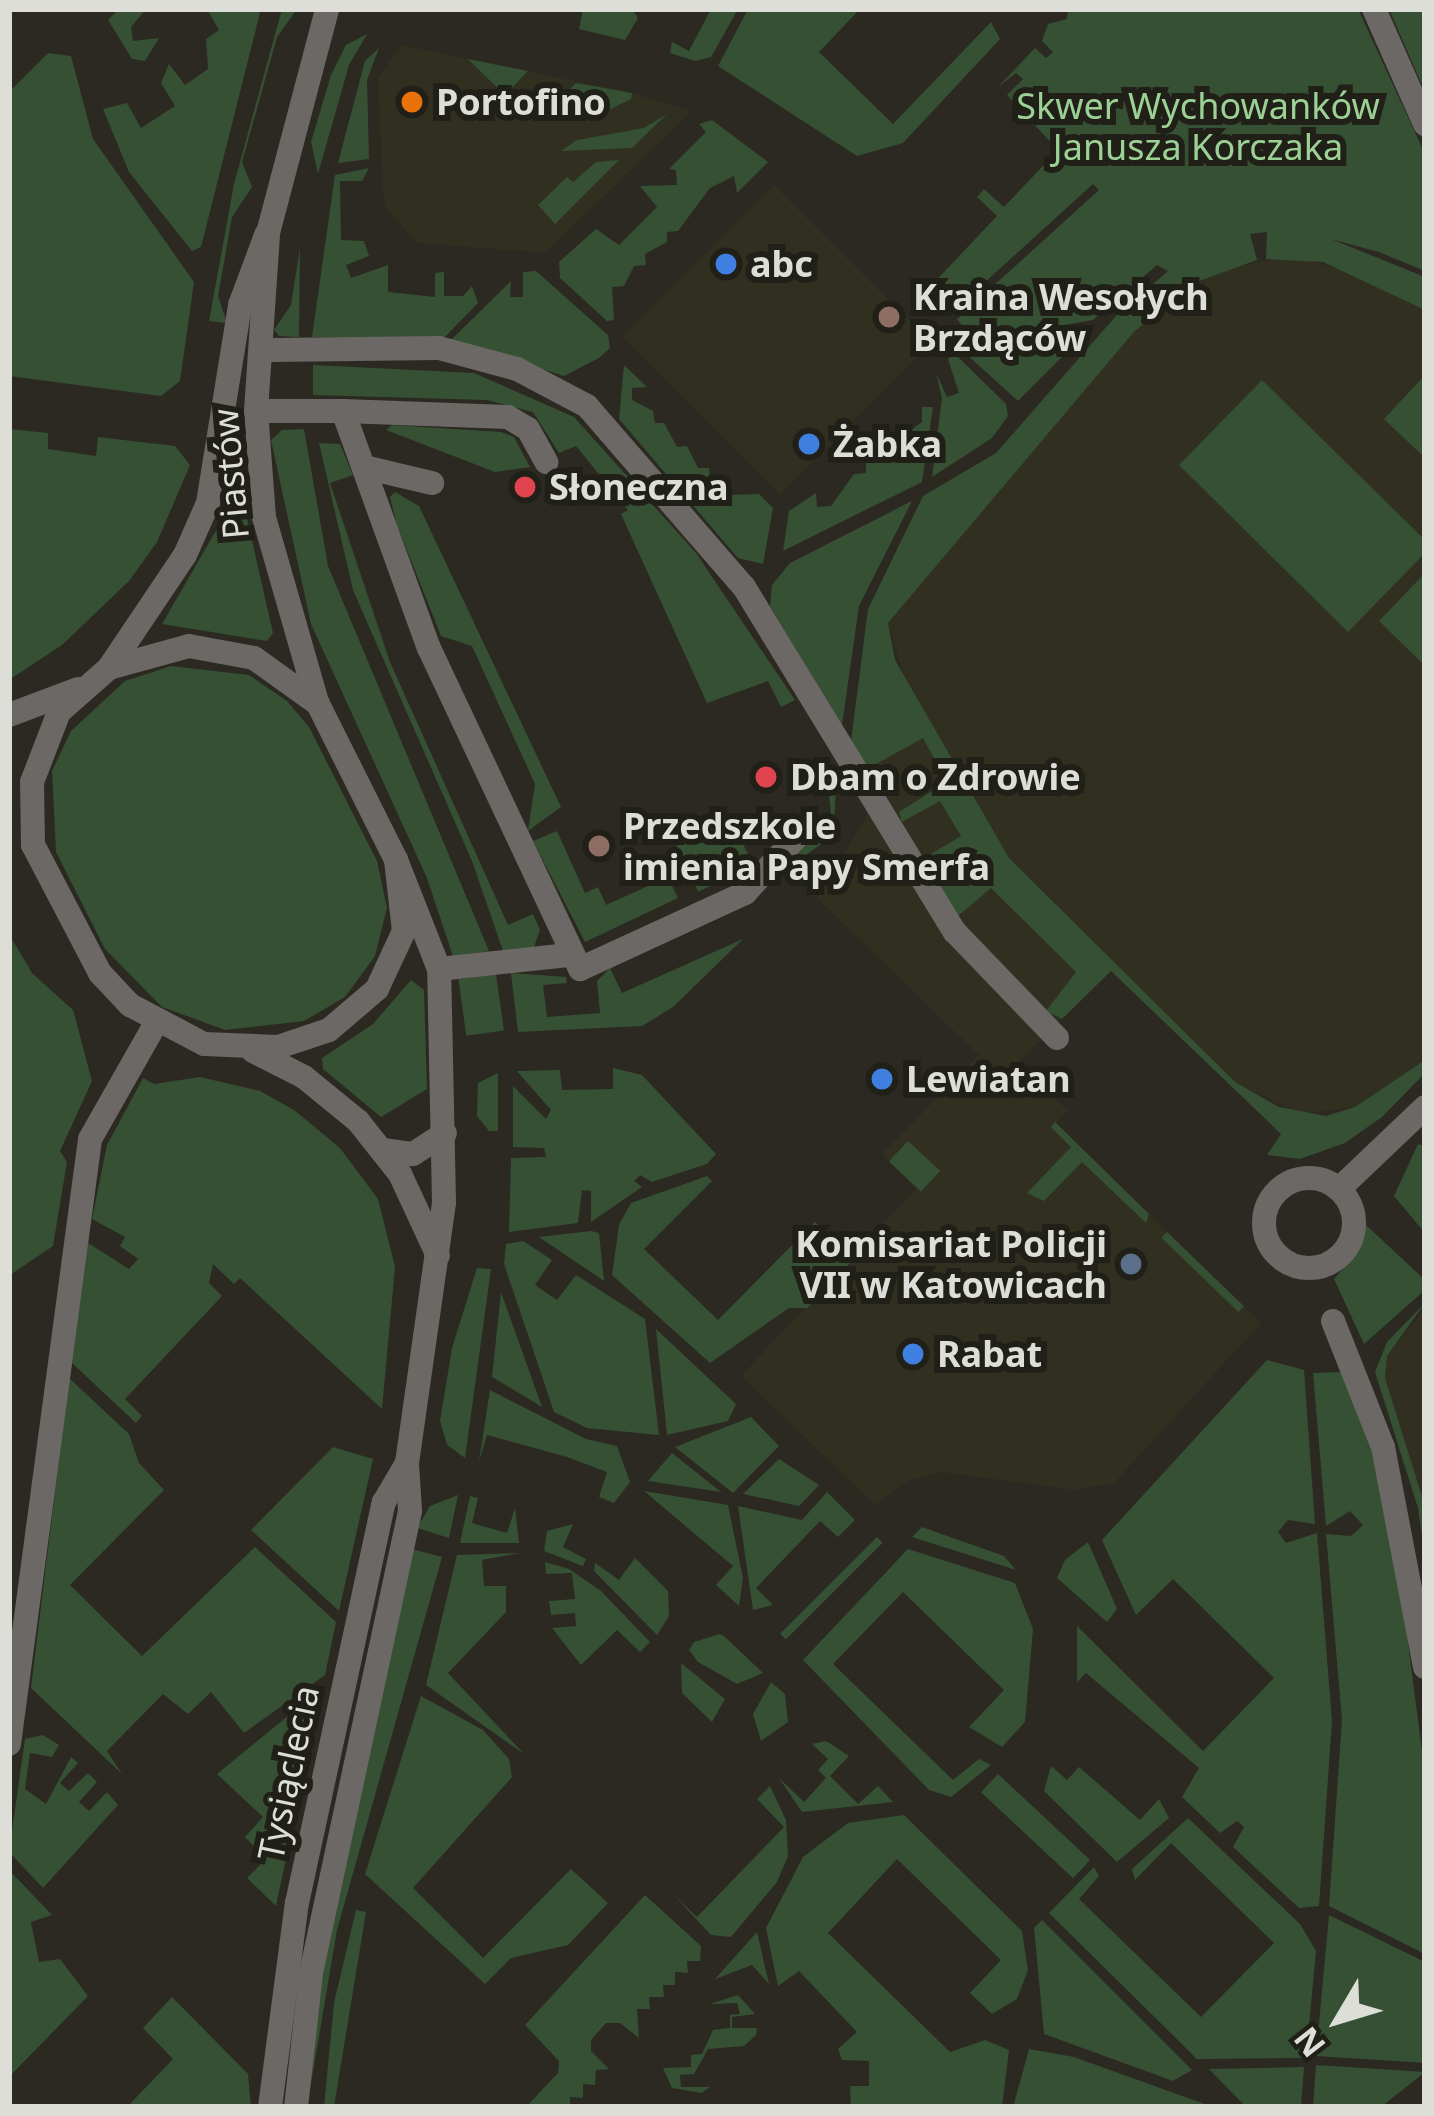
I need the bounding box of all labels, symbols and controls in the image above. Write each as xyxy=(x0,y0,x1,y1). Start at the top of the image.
place label: Portofino xyxy=(436,80,606,124)
park label: Skwer Wychowanków Janusza Korczaka xyxy=(1016,83,1380,168)
marker: Portofino xyxy=(399,89,425,115)
place label: abc xyxy=(750,242,813,286)
marker: abc xyxy=(713,251,739,277)
place label: Kraina Wesołych Brzdąców xyxy=(913,274,1209,359)
marker: Kraina Wesołych Brzdąców xyxy=(876,304,902,330)
street label: Piastów xyxy=(203,407,257,541)
place label: Żabka xyxy=(833,422,942,466)
marker: Żabka xyxy=(796,431,822,457)
place label: Słoneczna xyxy=(549,465,728,509)
marker: Słoneczna xyxy=(512,474,538,500)
place label: Dbam o Zdrowie xyxy=(790,755,1081,799)
marker: Dbam o Zdrowie xyxy=(753,764,779,790)
place label: Przedszkole imienia Papy Smerfa xyxy=(623,803,990,888)
marker: Przedszkole imienia Papy Smerfa xyxy=(586,833,612,859)
place label: Lewiatan xyxy=(906,1057,1071,1101)
marker: Lewiatan xyxy=(869,1066,895,1092)
place label: Komisariat Policji VII w Katowicach xyxy=(795,1221,1107,1306)
marker: Komisariat Policji VII w Katowicach xyxy=(1118,1251,1144,1277)
place label: Rabat xyxy=(937,1332,1042,1376)
marker: Rabat xyxy=(900,1341,926,1367)
street label: Tysiąclecia xyxy=(248,1681,328,1865)
north arrow xyxy=(1278,1960,1398,2080)
text: N xyxy=(1283,2018,1335,2067)

